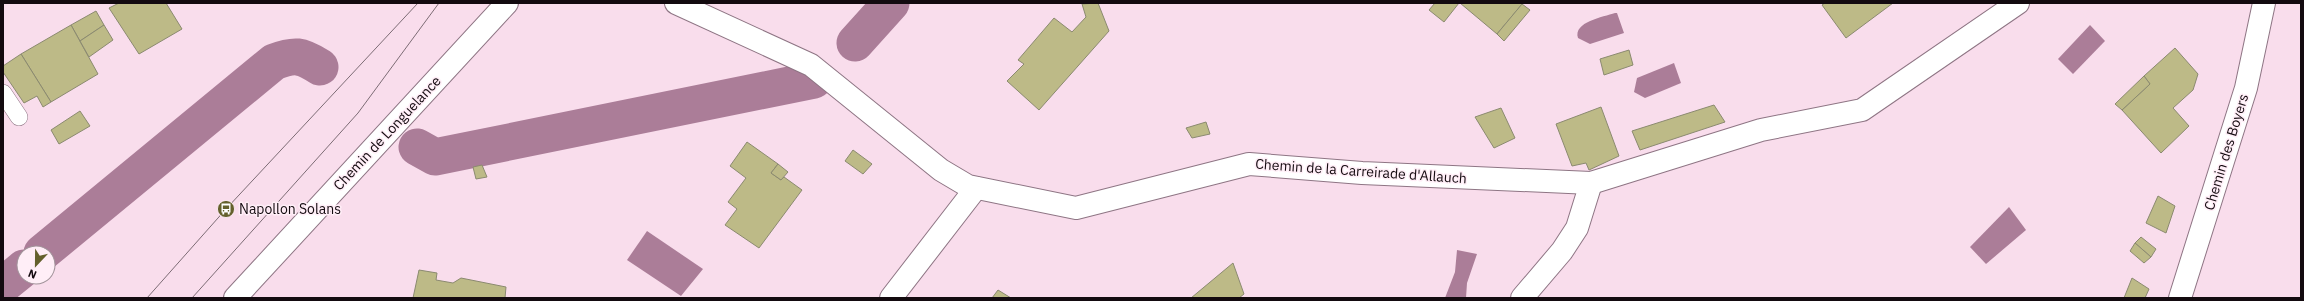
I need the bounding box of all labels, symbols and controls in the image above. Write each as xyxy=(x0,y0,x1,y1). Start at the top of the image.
street label: Chemin de Longuelance xyxy=(329,72,445,194)
street label: Chemin des Boyers xyxy=(2200,91,2252,212)
street label: Chemin de la Carreirade d'Allauch xyxy=(1255,155,1467,187)
bus stop icon: Napollon Solans xyxy=(216,199,236,219)
place label: Napollon Solans xyxy=(239,200,341,218)
north arrow xyxy=(16,245,56,285)
text: N xyxy=(26,266,39,282)

